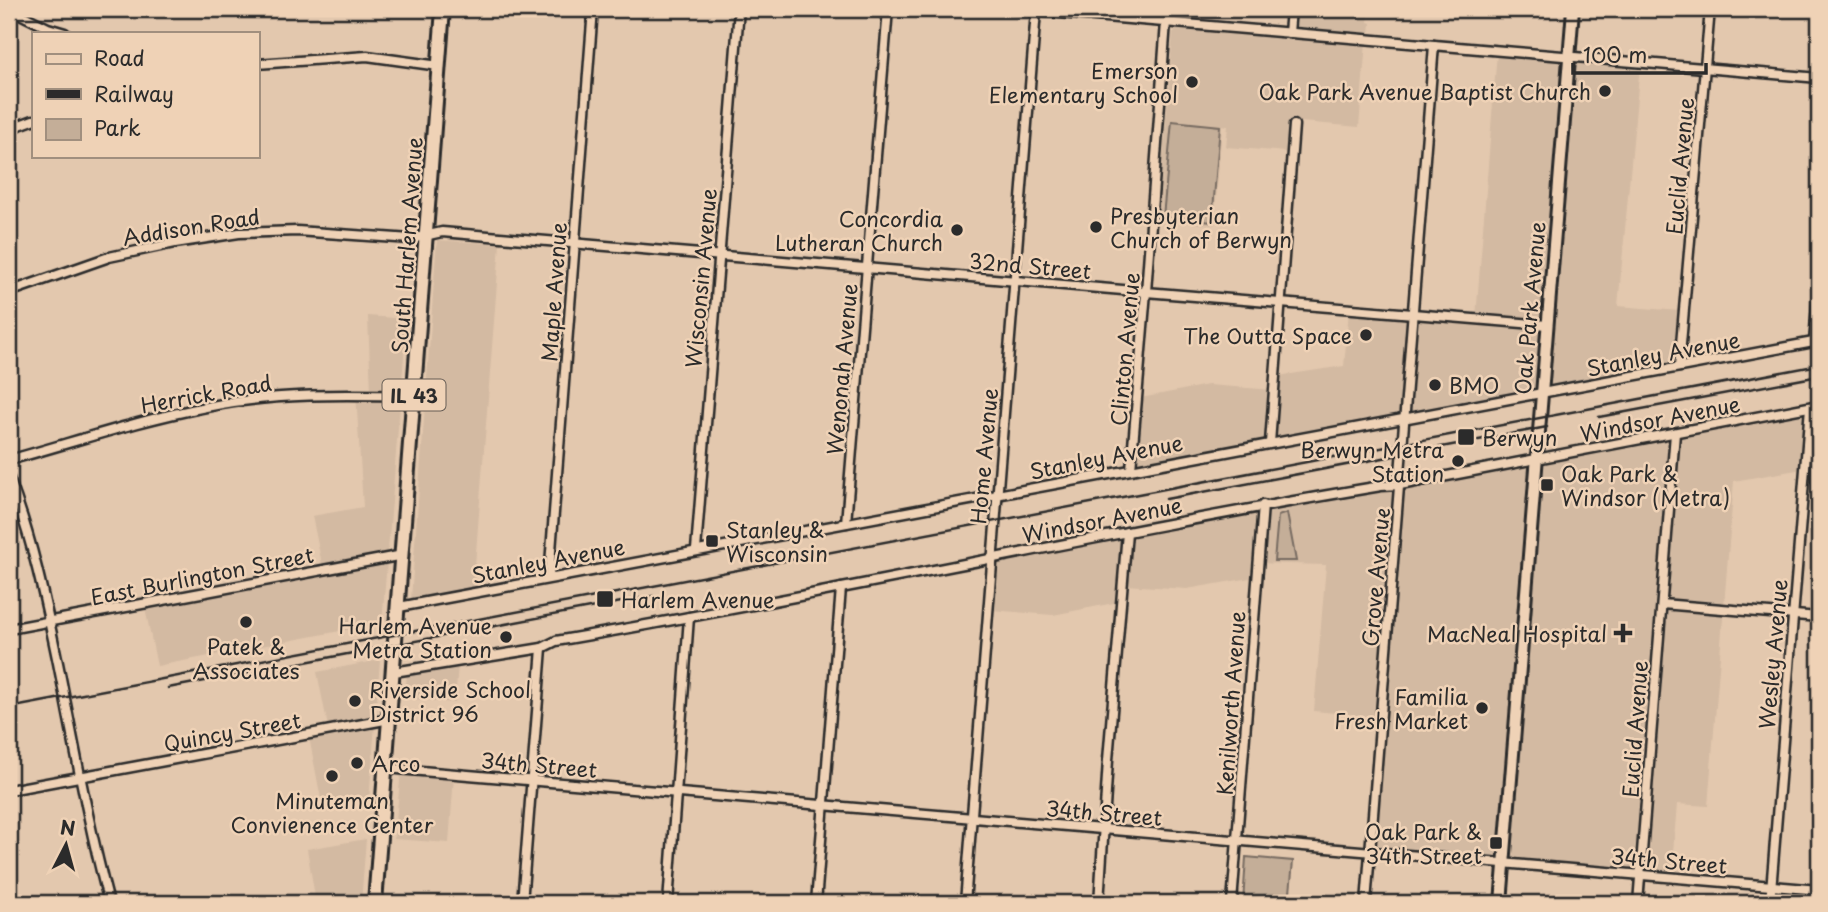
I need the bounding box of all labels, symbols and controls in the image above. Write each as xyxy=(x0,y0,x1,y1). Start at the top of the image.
legend xyxy=(32,32,259,158)
scale bar xyxy=(1573,32,1706,76)
text: 100 m xyxy=(1583,38,1647,70)
text: Road xyxy=(94,41,145,73)
place label: Emerson Elementary School xyxy=(989,54,1178,110)
marker: Emerson Elementary School xyxy=(1184,74,1200,90)
place label: Oak Park Avenue Baptist Church xyxy=(1258,75,1591,107)
text: Railway xyxy=(94,77,174,109)
marker: Oak Park Avenue Baptist Church xyxy=(1597,83,1613,99)
street label: Euclid Avenue xyxy=(1657,96,1701,236)
text: Park xyxy=(94,111,141,143)
street label: South Harlem Avenue xyxy=(382,136,430,354)
street label: Wisconsin Avenue xyxy=(676,187,724,369)
street label: Addison Road xyxy=(120,199,262,253)
place label: Presbyterian Church of Berwyn xyxy=(1110,199,1292,255)
place label: Concordia Lutheran Church xyxy=(775,202,944,258)
marker: Presbyterian Church of Berwyn xyxy=(1088,219,1104,235)
street label: Oak Park Avenue xyxy=(1506,220,1552,396)
street label: Maple Avenue xyxy=(532,221,574,363)
marker: Concordia Lutheran Church xyxy=(949,222,965,238)
street label: 32nd Street xyxy=(968,244,1092,286)
street label: Clinton Avenue xyxy=(1101,271,1147,427)
street label: Wenonah Avenue xyxy=(818,282,864,456)
place label: The Outta Space xyxy=(1183,319,1352,351)
street label: Stanley Avenue xyxy=(1584,322,1742,384)
marker: The Outta Space xyxy=(1358,327,1374,343)
street label: Herrick Road xyxy=(138,366,274,420)
place label: BMO xyxy=(1449,369,1500,401)
marker: BMO xyxy=(1427,377,1443,393)
road number: IL 43 xyxy=(382,380,446,410)
street label: Home Avenue xyxy=(961,387,1005,525)
street label: Windsor Avenue xyxy=(1577,387,1743,449)
place label: Berwyn xyxy=(1482,421,1557,453)
street label: Stanley Avenue xyxy=(1027,425,1185,487)
marker: Berwyn xyxy=(1456,427,1476,447)
place label: Berwyn Metra Station xyxy=(1300,433,1444,489)
marker: Berwyn Metra Station xyxy=(1450,453,1466,469)
place label: Oak Park & Windsor (Metra) xyxy=(1561,457,1730,513)
marker: Oak Park & Windsor (Metra) xyxy=(1539,477,1555,493)
street label: Windsor Avenue xyxy=(1019,488,1185,550)
street label: Grove Avenue xyxy=(1353,506,1397,648)
place label: Stanley & Wisconsin xyxy=(726,513,828,569)
street label: Stanley Avenue xyxy=(469,529,627,591)
marker: Stanley & Wisconsin xyxy=(704,533,720,549)
street label: East Burlington Street xyxy=(88,538,316,612)
street label: Wesley Avenue xyxy=(1750,578,1794,730)
place label: Harlem Avenue xyxy=(621,583,775,615)
marker: Harlem Avenue xyxy=(595,589,615,609)
place label: Harlem Avenue Metra Station xyxy=(338,609,492,665)
street label: Kenilworth Avenue xyxy=(1208,610,1252,796)
marker: Patek & Associates xyxy=(238,614,254,630)
place label: MacNeal Hospital xyxy=(1427,617,1607,649)
marker: MacNeal Hospital xyxy=(1613,623,1633,643)
marker: Harlem Avenue Metra Station xyxy=(498,629,514,645)
place label: Patek & Associates xyxy=(192,630,300,686)
street label: Euclid Avenue xyxy=(1613,659,1655,799)
place label: Riverside School District 96 xyxy=(369,673,531,729)
place label: Familia Fresh Market xyxy=(1334,680,1468,736)
marker: Riverside School District 96 xyxy=(347,693,363,709)
marker: Familia Fresh Market xyxy=(1474,700,1490,716)
street label: Quincy Street xyxy=(161,703,303,759)
street label: 34th Street xyxy=(480,743,598,785)
place label: Arco xyxy=(371,747,420,779)
marker: Arco xyxy=(349,755,365,771)
marker: Minuteman Convienence Center xyxy=(324,768,340,784)
place label: Minuteman Convienence Center xyxy=(231,784,434,840)
street label: 34th Street xyxy=(1045,791,1163,833)
north arrow xyxy=(32,810,102,880)
text: N xyxy=(59,812,77,842)
place label: Oak Park & 34th Street xyxy=(1365,815,1482,871)
marker: Oak Park & 34th Street xyxy=(1488,835,1504,851)
street label: 34th Street xyxy=(1610,839,1728,881)

